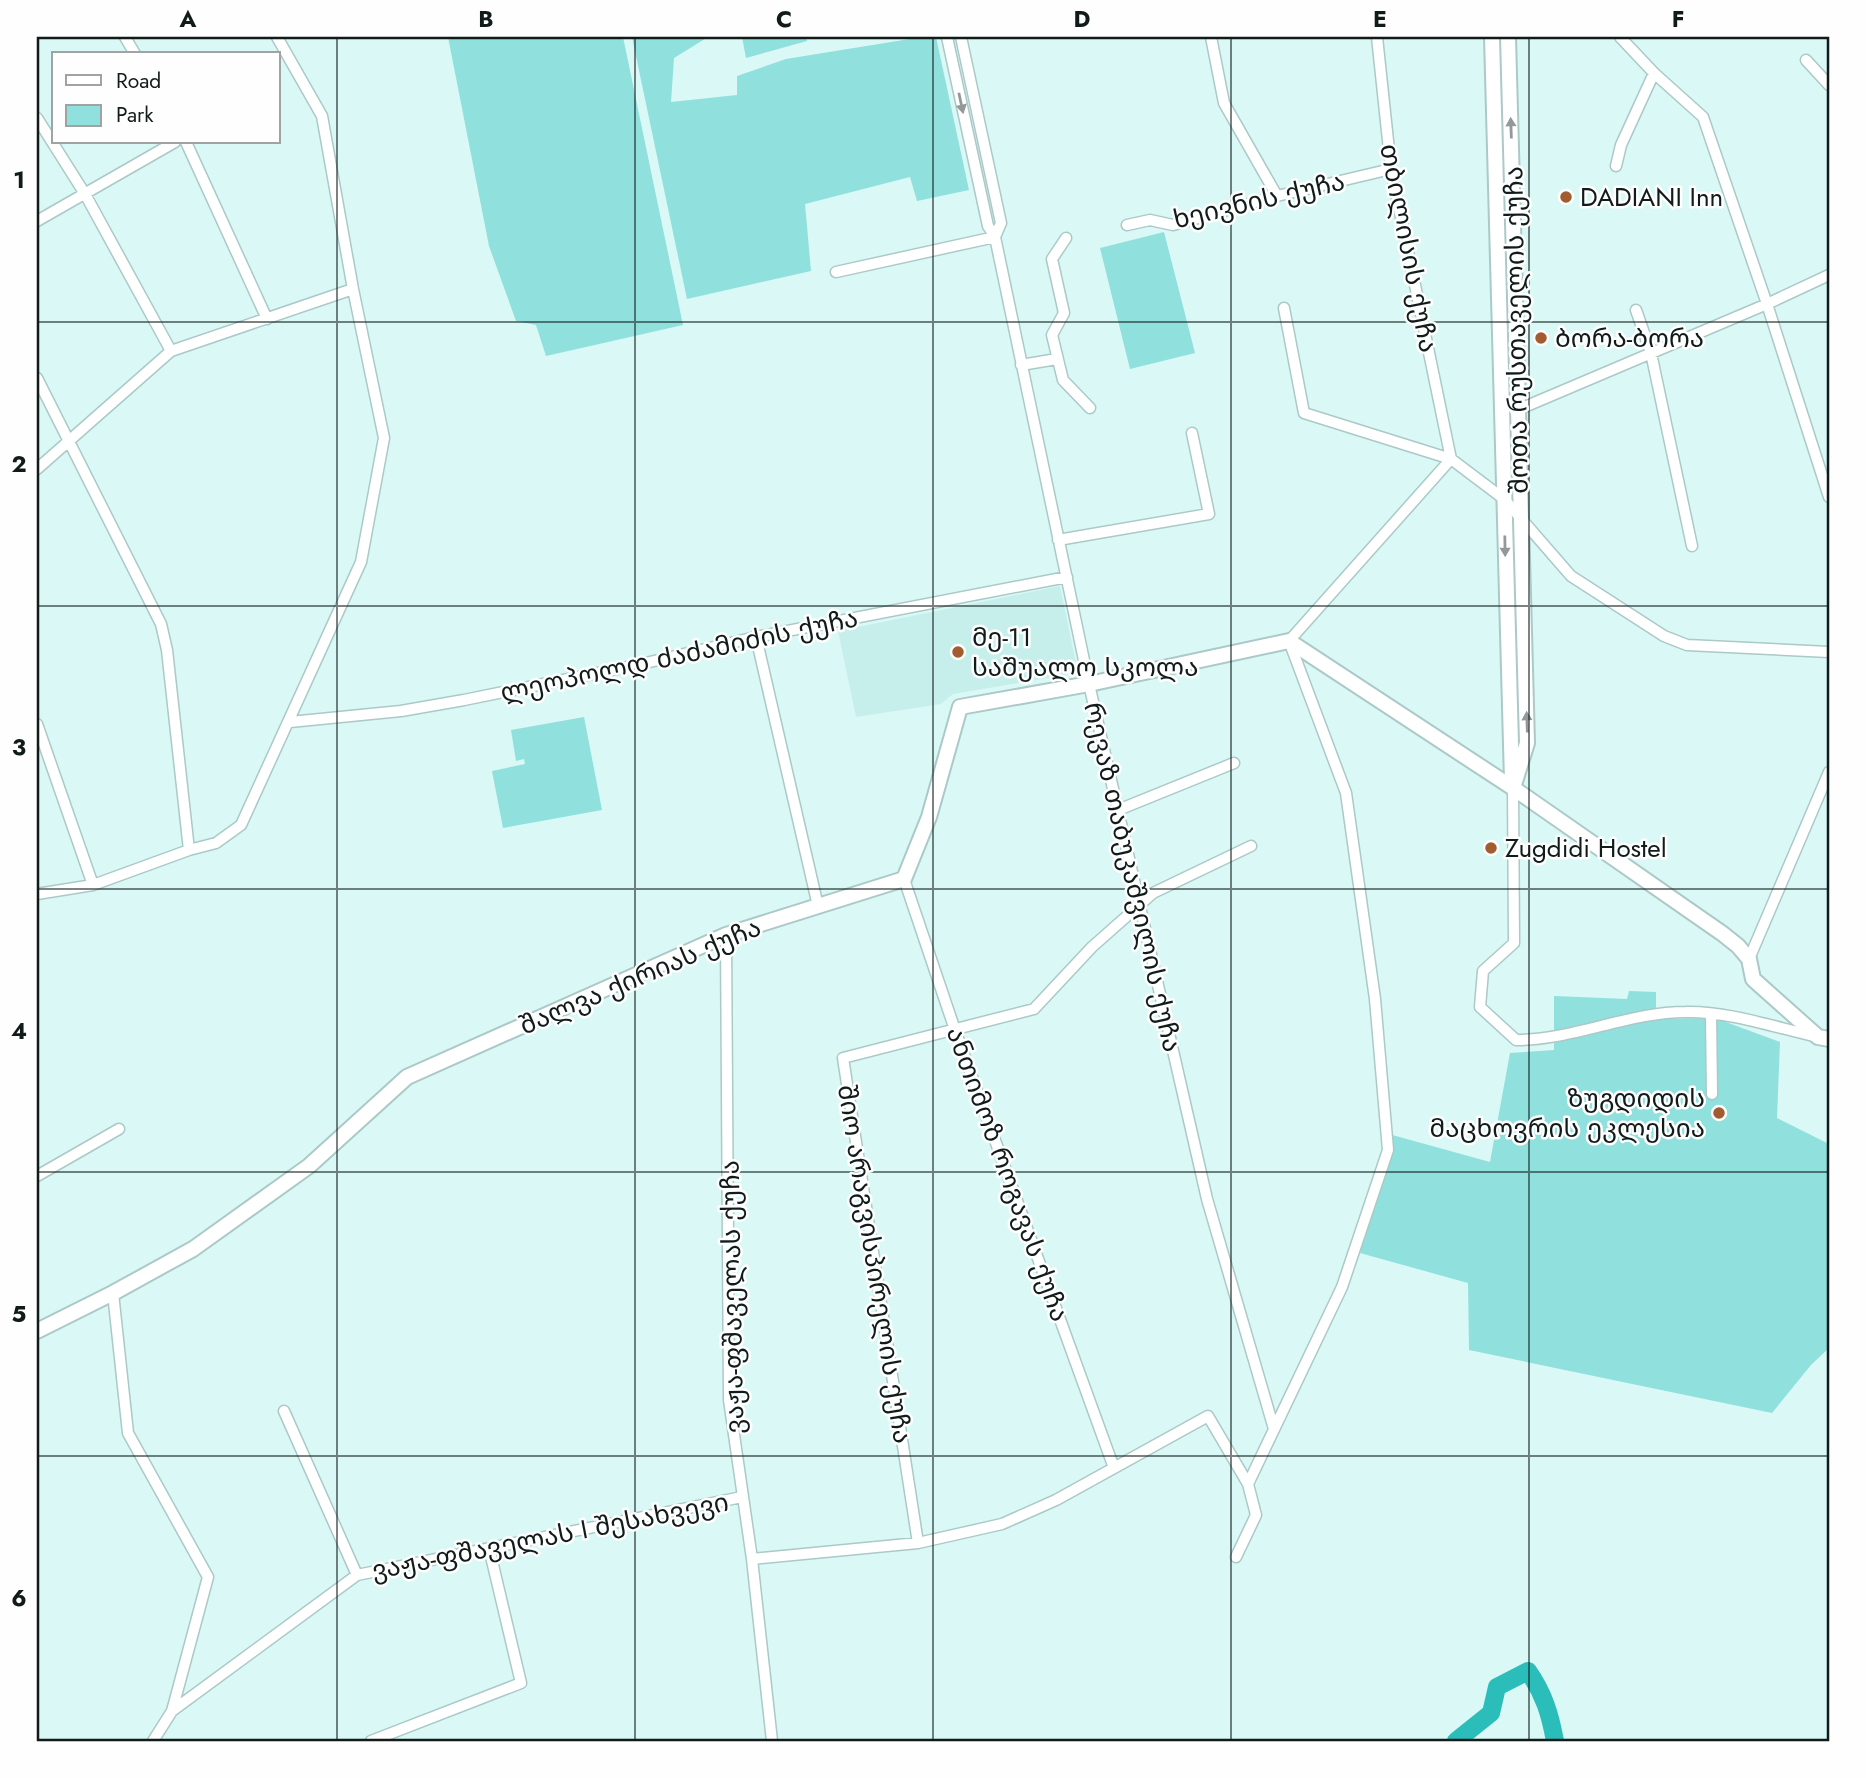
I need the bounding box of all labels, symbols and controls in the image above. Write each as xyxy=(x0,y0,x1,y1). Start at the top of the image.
text: A xyxy=(179,2,197,36)
text: B xyxy=(478,2,494,36)
text: C xyxy=(776,2,792,36)
text: D xyxy=(1074,2,1091,36)
text: E xyxy=(1373,2,1387,36)
text: F xyxy=(1672,2,1684,36)
legend xyxy=(52,52,280,144)
text: Road xyxy=(116,66,161,96)
one-way arrow xyxy=(956,92,967,114)
text: Park xyxy=(116,100,154,130)
one-way arrow xyxy=(1505,116,1517,138)
street label: თბილისის ქუჩა xyxy=(1370,140,1448,356)
street label: ხეივნის ქუჩა xyxy=(1169,162,1349,238)
text: 1 xyxy=(13,163,25,197)
street label: შოთა რუსთაველის ქუჩა xyxy=(1494,166,1538,494)
place label: DADIANI Inn xyxy=(1580,178,1723,216)
marker: DADIANI Inn xyxy=(1558,189,1574,205)
place label: ბორა-ბორა xyxy=(1555,319,1704,357)
marker: ბორა-ბორა xyxy=(1533,330,1549,346)
text: 2 xyxy=(11,447,27,481)
one-way arrow xyxy=(1500,535,1511,557)
street label: ლეოპოლდ ძაძამიძის ქუჩა xyxy=(497,598,861,712)
place label: მე-11 საშუალო სკოლა xyxy=(972,618,1198,686)
marker: მე-11 საშუალო სკოლა xyxy=(950,644,966,660)
street label: რევაზ თაბუკაშვილის ქუჩა xyxy=(1074,698,1192,1056)
one-way arrow xyxy=(1521,711,1532,733)
text: 3 xyxy=(12,730,26,764)
place label: Zugdidi Hostel xyxy=(1505,829,1667,867)
marker: Zugdidi Hostel xyxy=(1483,840,1499,856)
street label: შალვა ქირიას ქუჩა xyxy=(513,908,767,1044)
text: 4 xyxy=(11,1014,27,1048)
street label: ანთიმოზ როგავას ქუჩა xyxy=(937,1021,1079,1327)
place label: ზუგდიდის მაცხოვრის ეკლესია xyxy=(1430,1079,1705,1147)
street label: შიო არაგვისპირელის ქუჩა xyxy=(828,1082,922,1446)
marker: ზუგდიდის მაცხოვრის ეკლესია xyxy=(1711,1105,1727,1121)
street label: ვაჟა-ფშაველას ქუჩა xyxy=(711,1160,753,1434)
text: 5 xyxy=(12,1297,26,1331)
street label: ვაჟა-ფშაველას I შესახვევი xyxy=(368,1483,732,1589)
text: 6 xyxy=(11,1581,27,1615)

